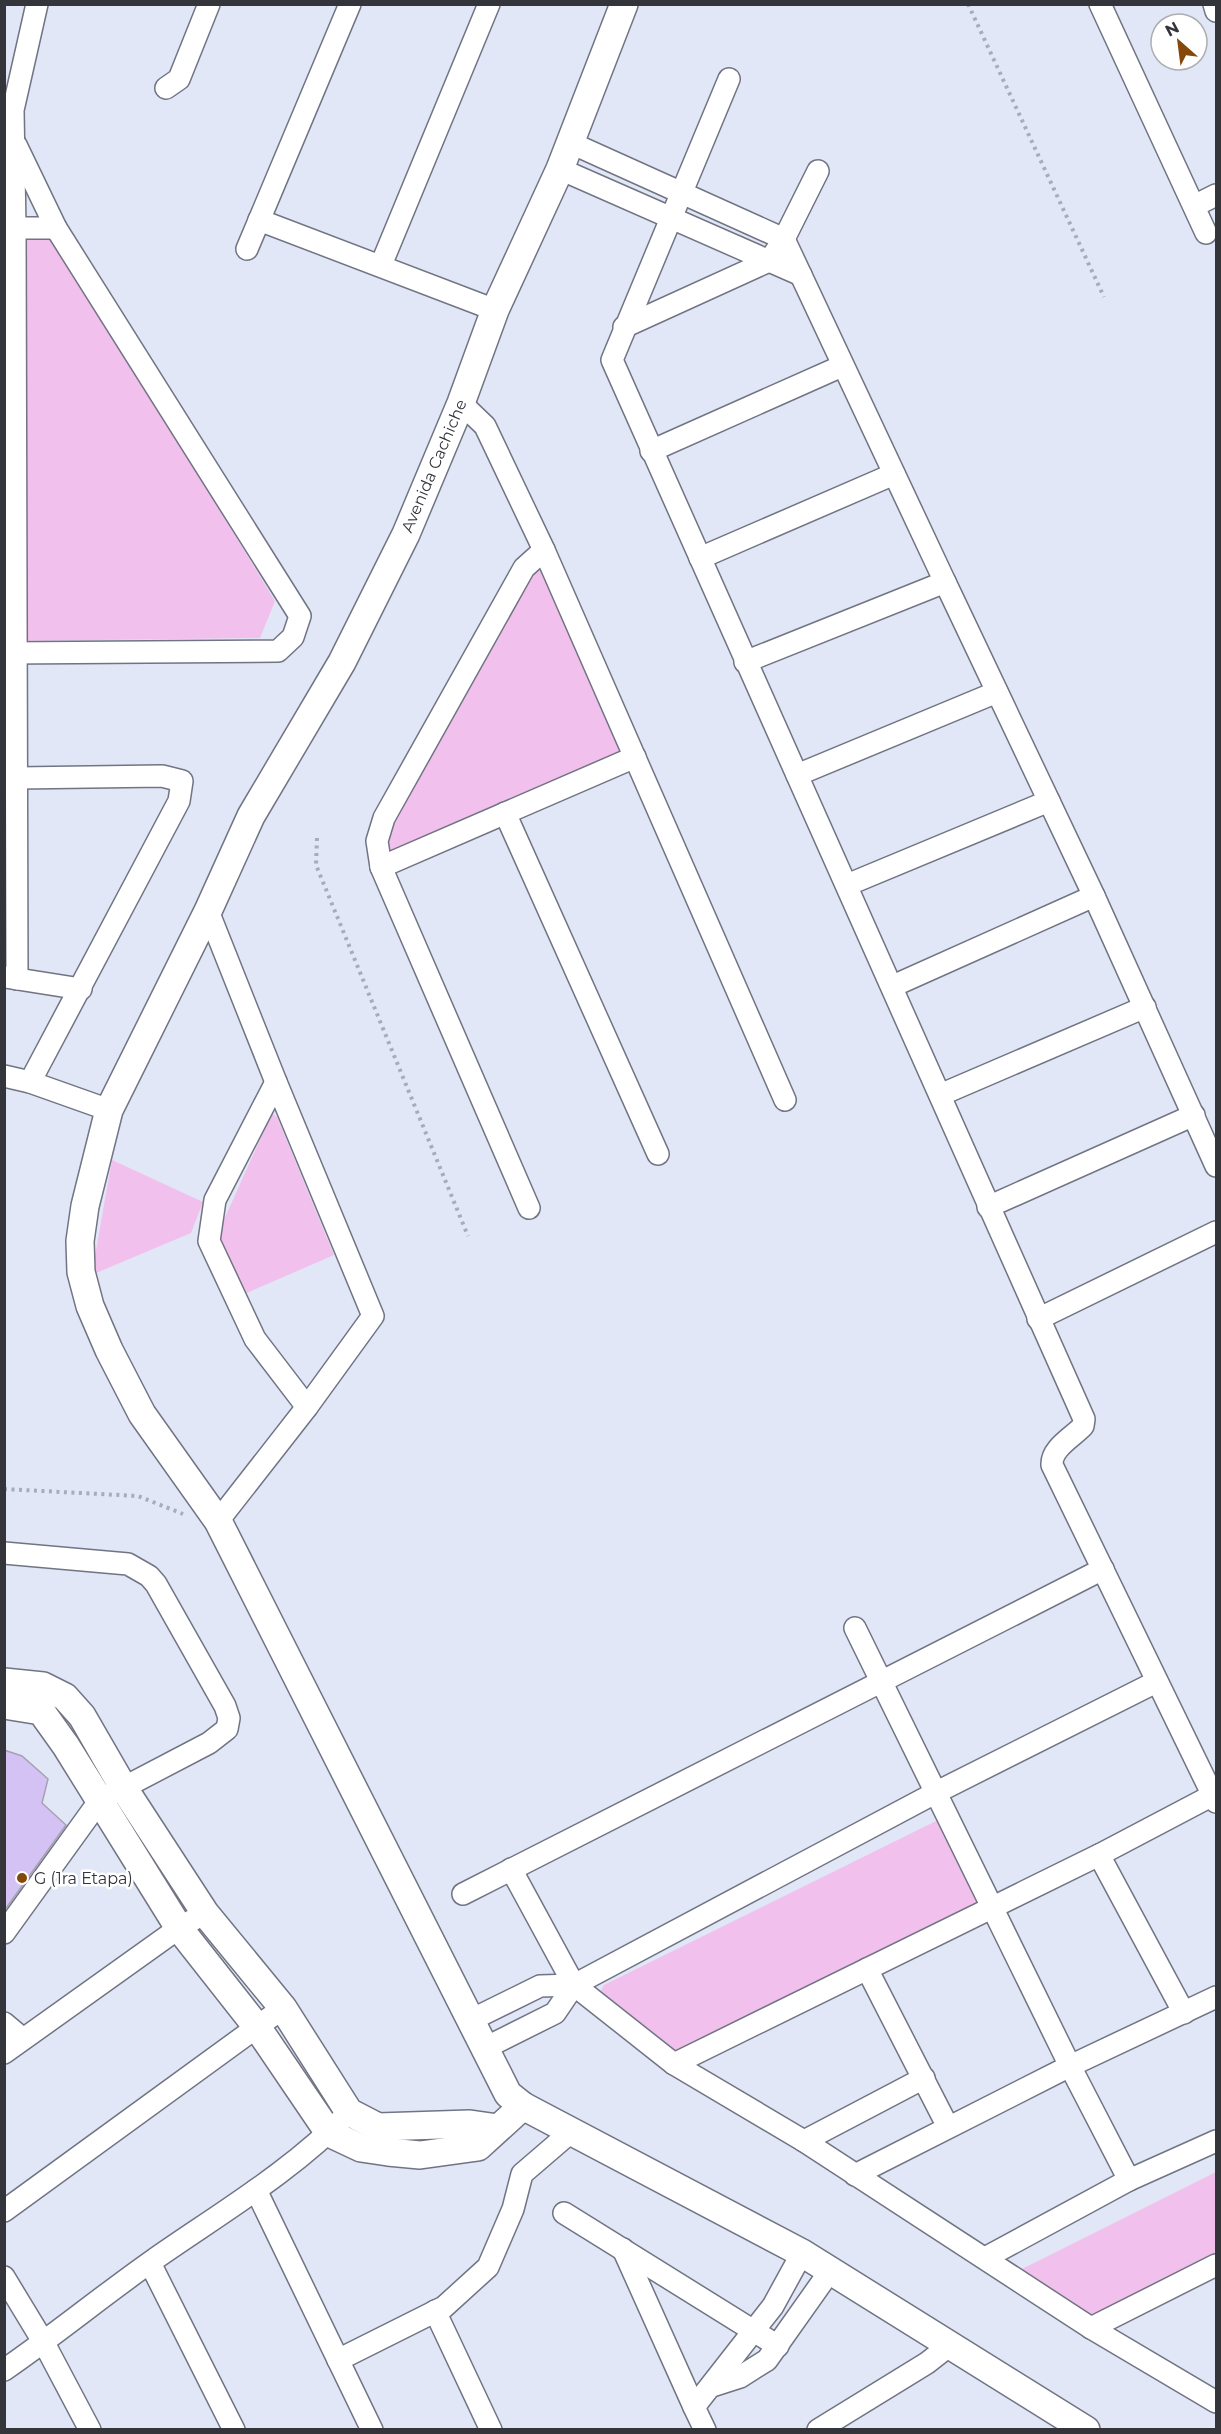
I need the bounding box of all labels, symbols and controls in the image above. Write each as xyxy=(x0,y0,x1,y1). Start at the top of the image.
north arrow xyxy=(1149,12,1209,72)
text: N xyxy=(1162,18,1182,41)
street label: Avenida Cachiche xyxy=(397,397,471,535)
place label: G (1ra Etapa) xyxy=(34,1869,133,1888)
marker: G (1ra Etapa) xyxy=(15,1871,29,1885)

